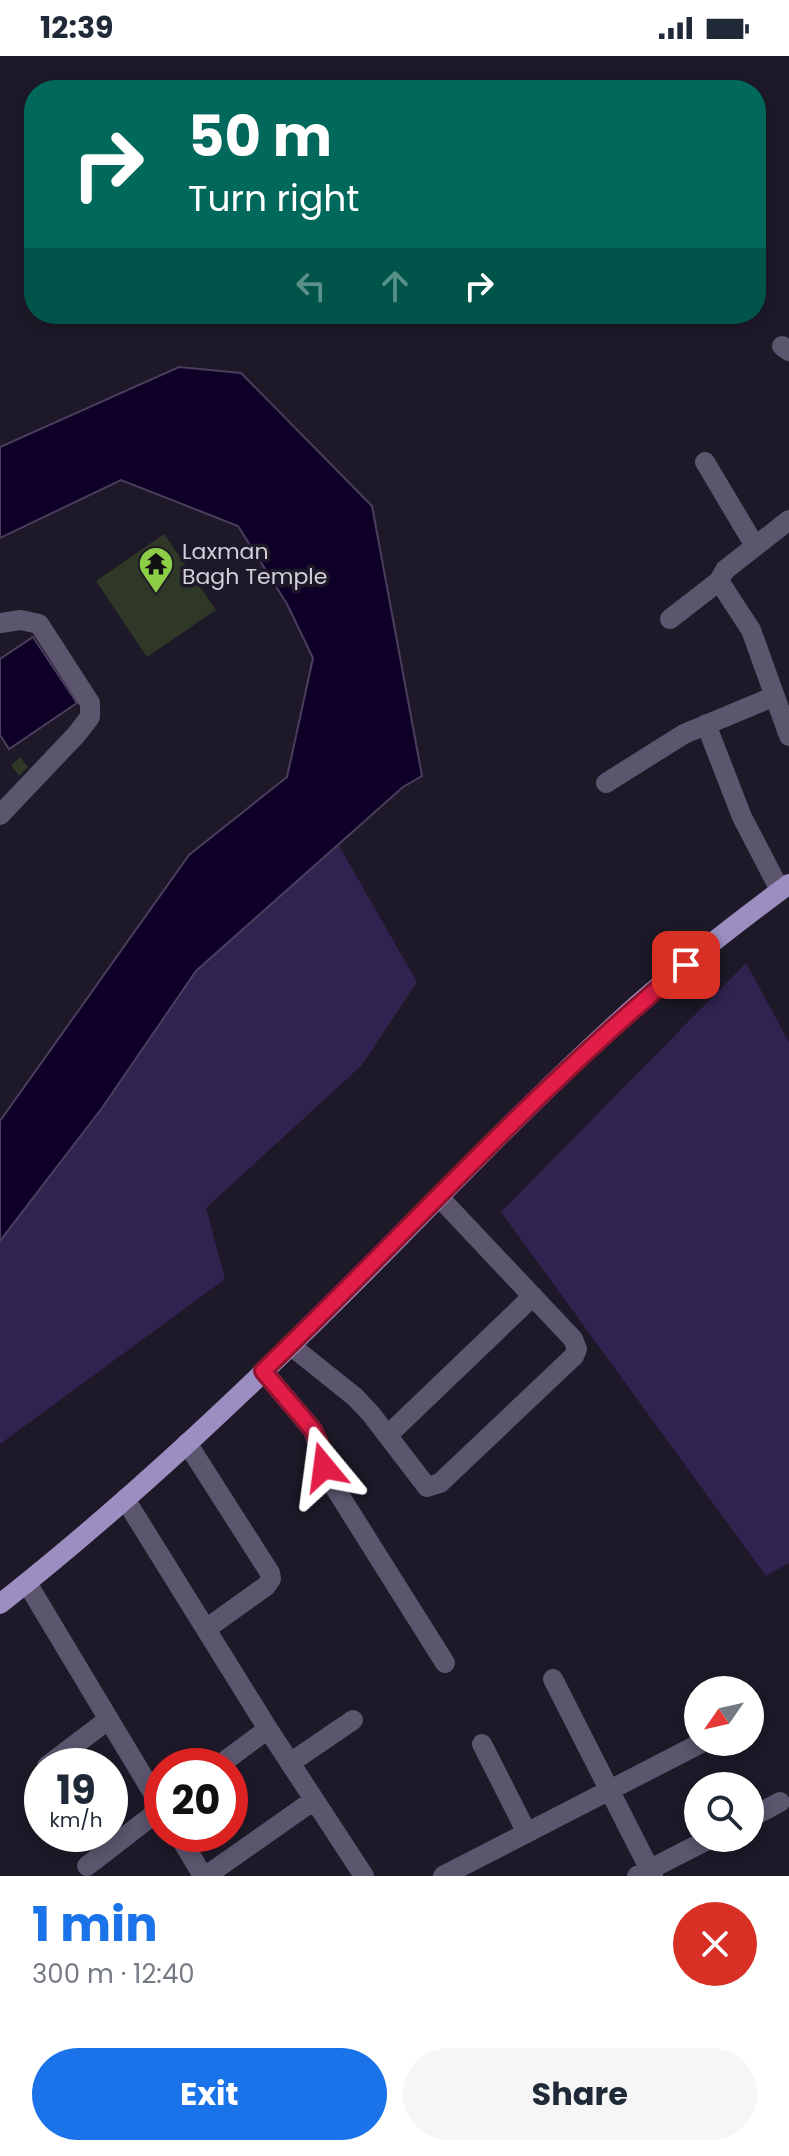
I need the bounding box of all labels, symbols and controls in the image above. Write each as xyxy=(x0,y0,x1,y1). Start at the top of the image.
text: 12:39 xyxy=(40,6,114,49)
text: 50 m xyxy=(188,97,332,176)
icon: right xyxy=(56,112,160,216)
text: Turn right xyxy=(188,173,359,224)
icon: left xyxy=(289,264,333,308)
icon: ahead xyxy=(373,264,417,308)
icon: right xyxy=(457,264,501,308)
place label: Laxman Bagh Temple xyxy=(182,536,327,592)
temple icon: Laxman Bagh Temple xyxy=(137,545,175,595)
pin xyxy=(652,931,720,999)
icon: arrive xyxy=(664,943,708,987)
position arrow xyxy=(282,1425,366,1509)
north arrow xyxy=(684,1676,764,1756)
map controls xyxy=(684,1676,764,1852)
speed limit sign: 20 xyxy=(144,1748,248,1852)
text: 19 xyxy=(56,1762,96,1818)
button: search xyxy=(684,1772,764,1852)
text: km/h xyxy=(49,1806,103,1834)
text: 1 min xyxy=(32,1891,158,1958)
button: close xyxy=(673,1902,757,1986)
text: 300 m · 12:40 xyxy=(32,1956,195,1992)
button: Exit xyxy=(32,2048,387,2140)
button: Share xyxy=(403,2048,757,2140)

